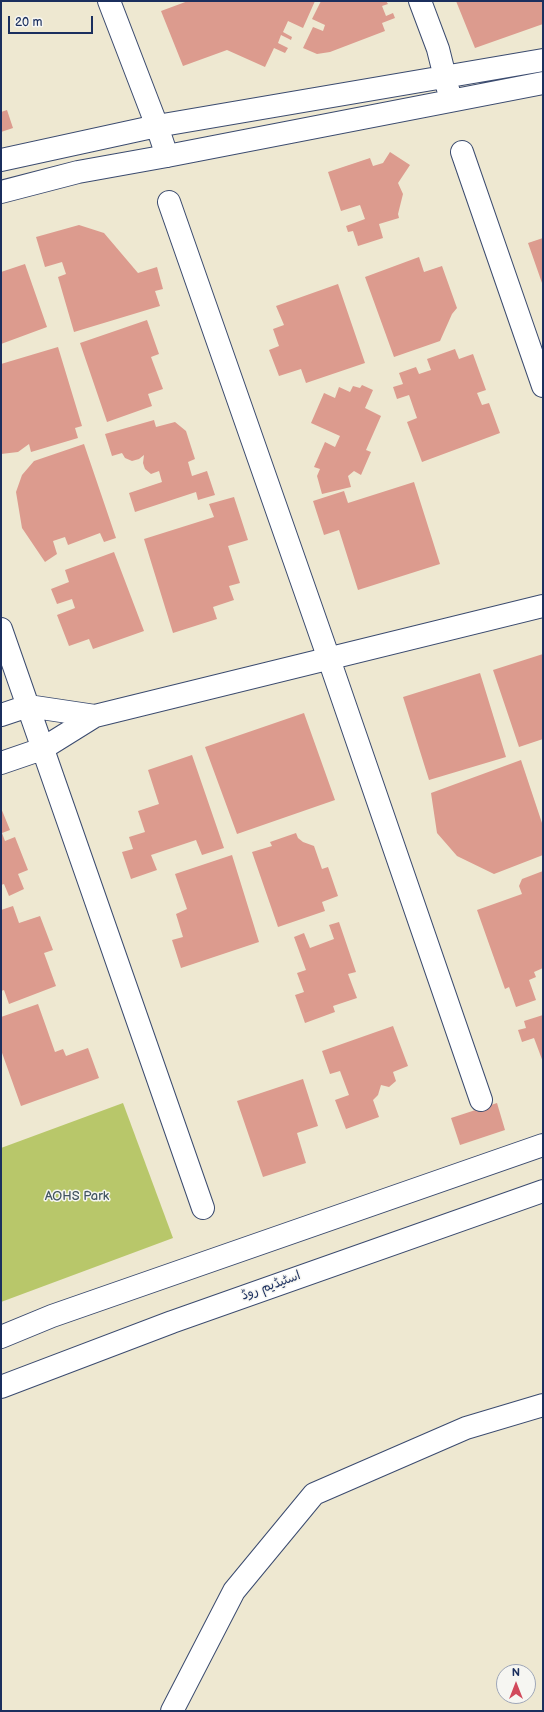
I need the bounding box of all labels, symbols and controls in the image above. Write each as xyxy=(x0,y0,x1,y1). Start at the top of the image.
scale bar xyxy=(10,8,95,34)
text: 20 m xyxy=(15,15,42,30)
park label: AOHS Park xyxy=(45,1189,109,1205)
street label: اسٹیڈیم روڈ xyxy=(239,1268,303,1304)
north arrow xyxy=(496,1664,536,1704)
text: N xyxy=(512,1666,520,1679)

